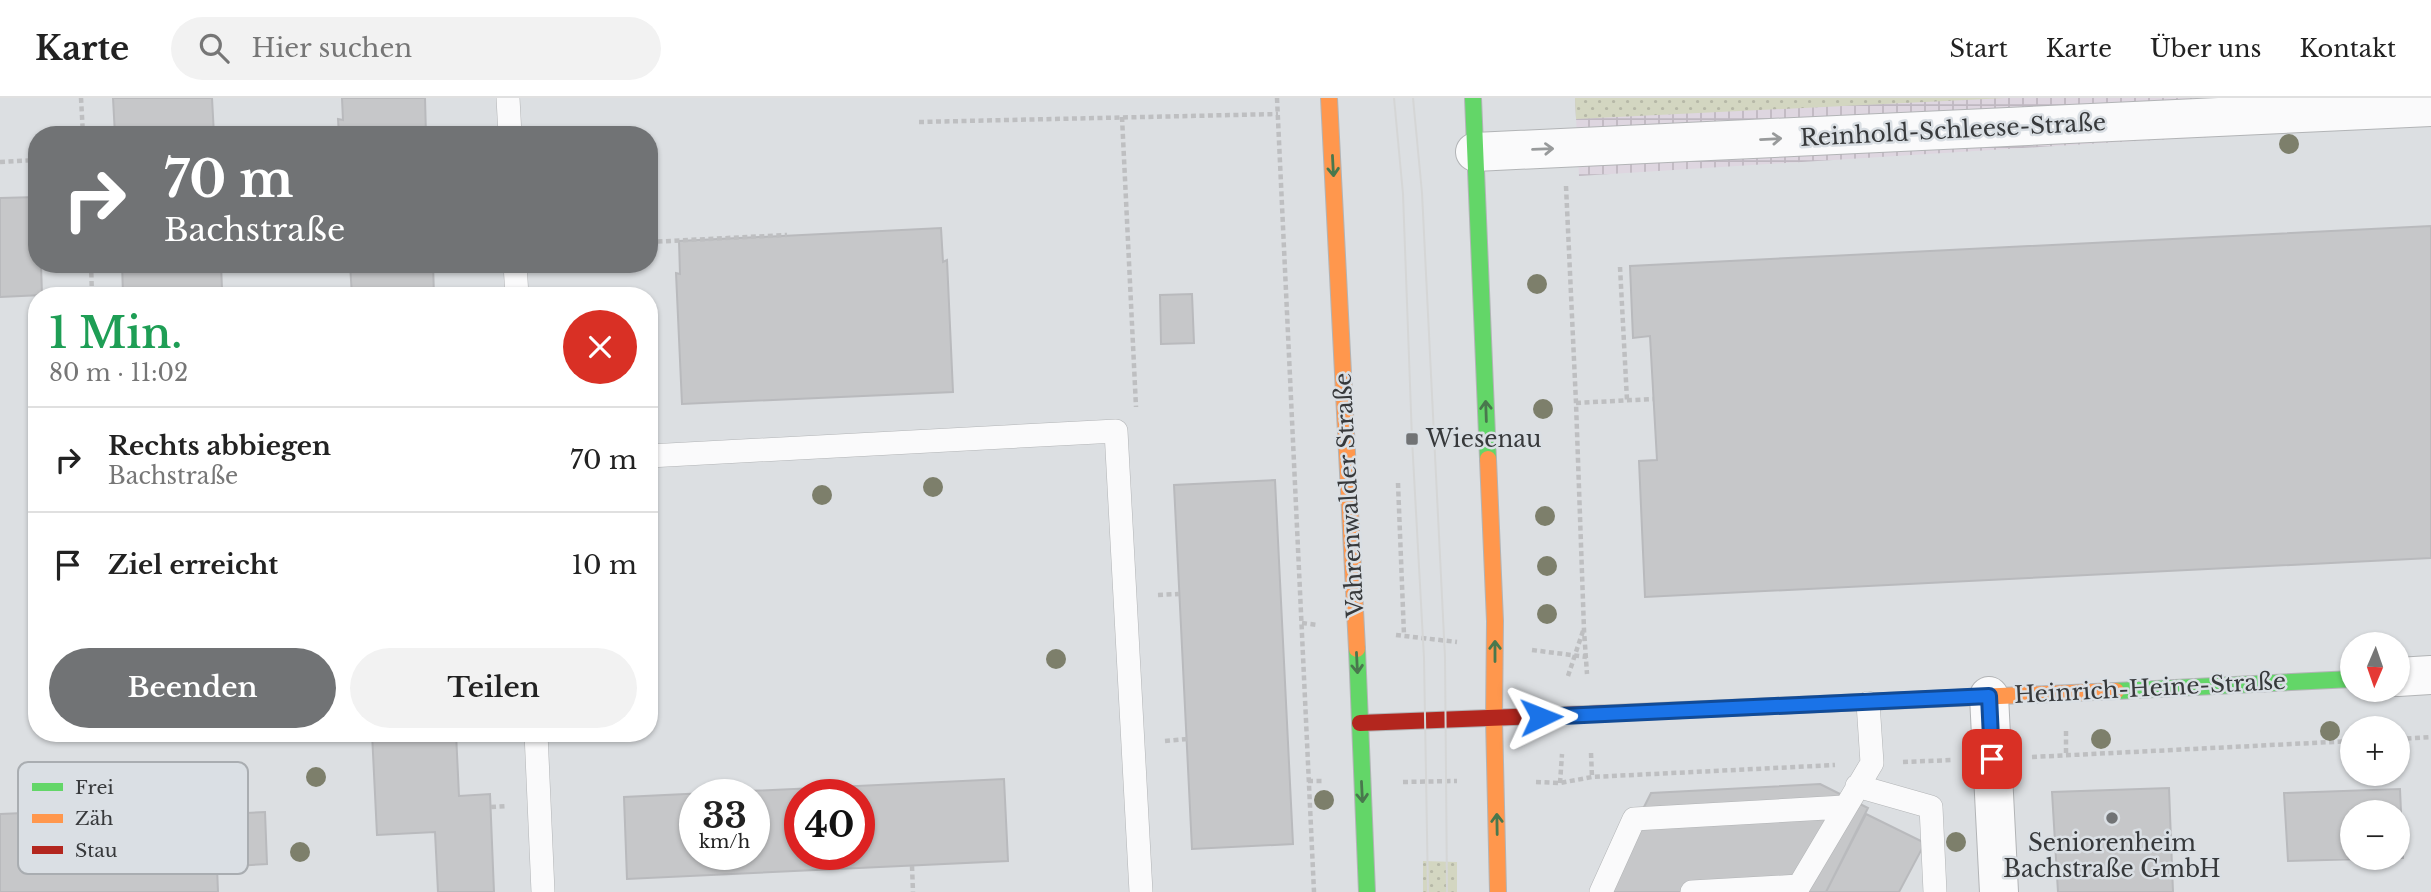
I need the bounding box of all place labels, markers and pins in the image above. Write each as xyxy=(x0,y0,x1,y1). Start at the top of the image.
place label: Wiesenau xyxy=(1425,425,1542,453)
marker: Wiesenau xyxy=(1404,431,1420,447)
pin xyxy=(1962,729,2022,789)
marker: Seniorenheim Bachstraße GmbH xyxy=(2104,810,2120,826)
place label: Seniorenheim Bachstraße GmbH xyxy=(2003,829,2221,883)

